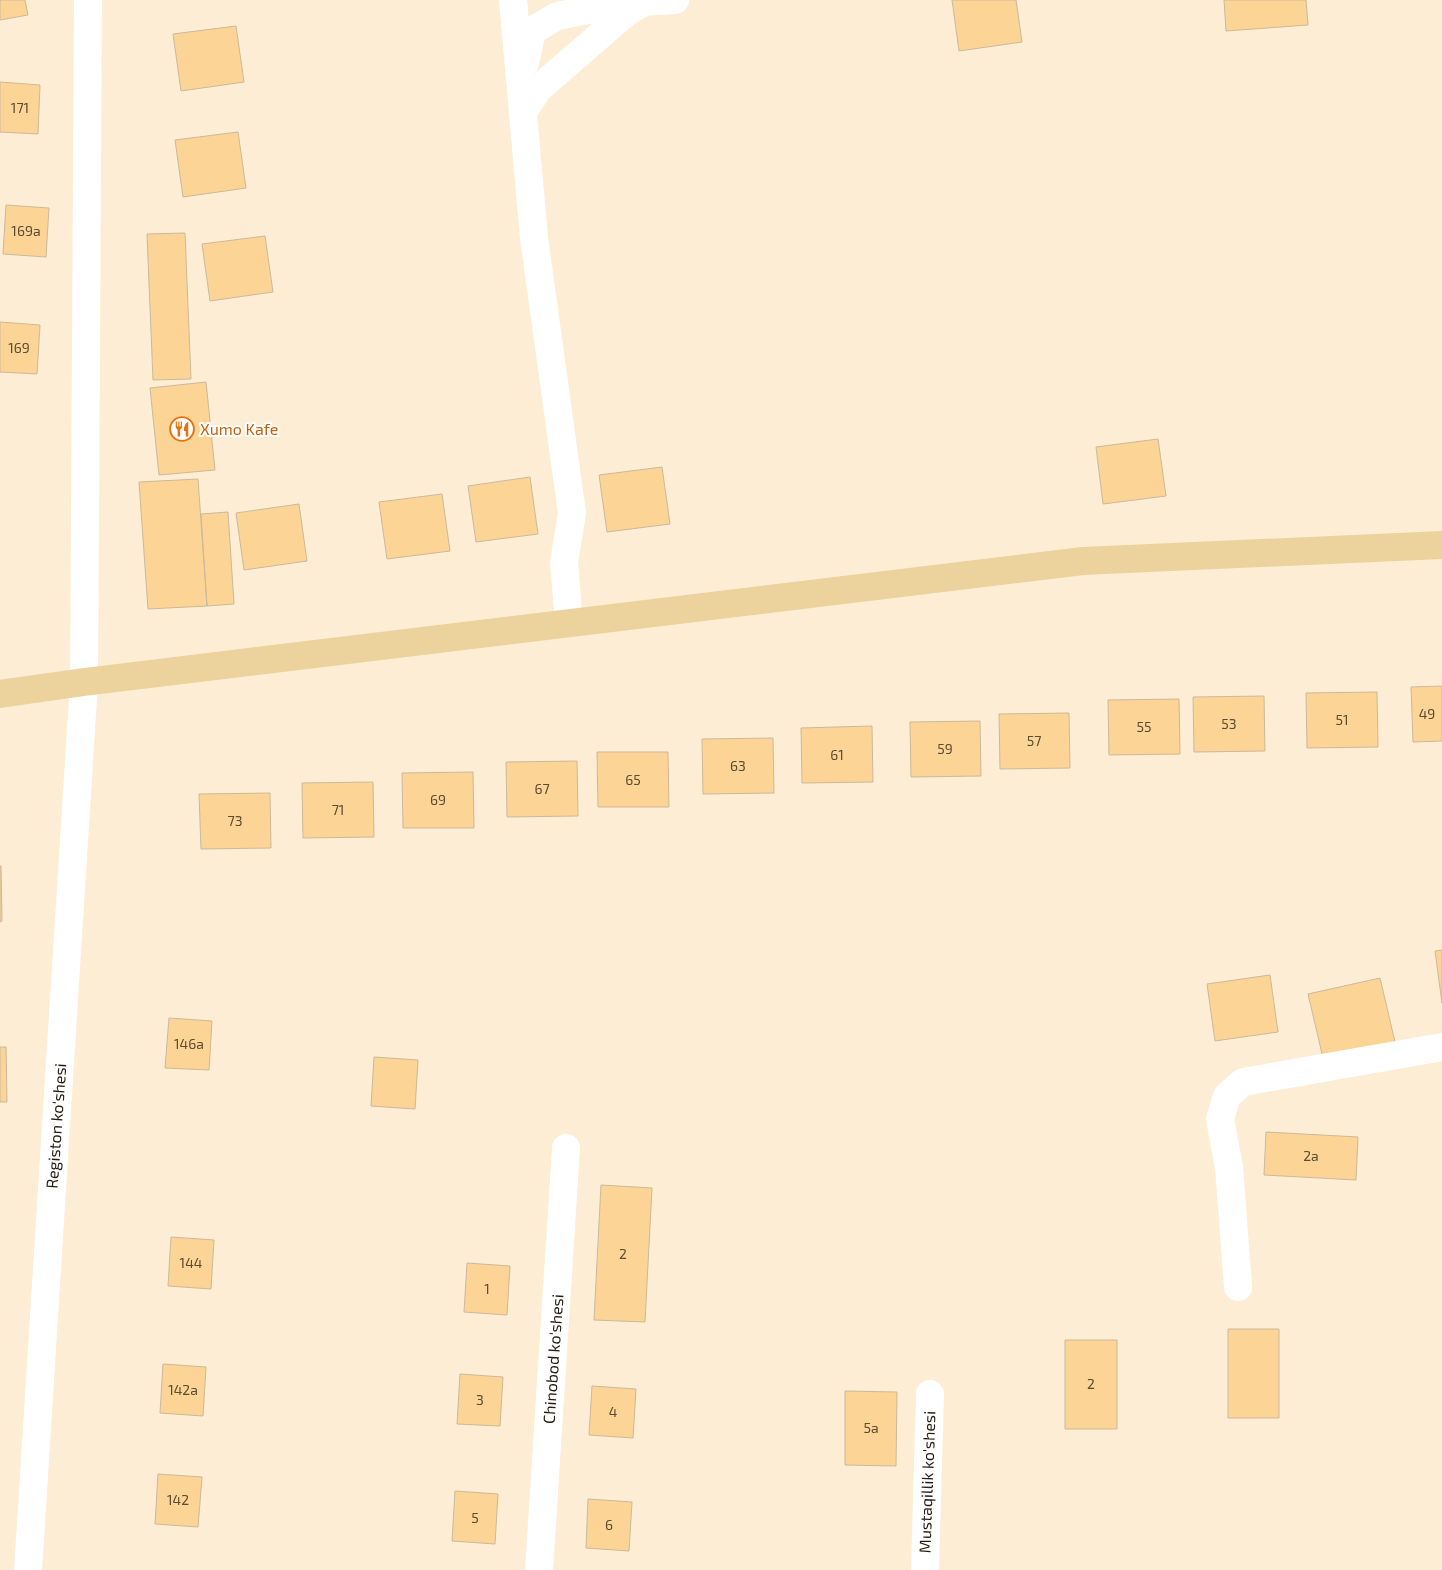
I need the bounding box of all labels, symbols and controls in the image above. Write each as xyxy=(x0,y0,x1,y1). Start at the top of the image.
house number: 171 xyxy=(11,99,29,116)
house number: 169a xyxy=(11,222,41,239)
house number: 169 xyxy=(8,339,30,356)
restaurant icon: Xumo Kafe xyxy=(169,416,195,442)
place label: Xumo Kafe xyxy=(200,419,278,438)
house number: 49 xyxy=(1419,705,1435,722)
house number: 51 xyxy=(1335,711,1349,728)
house number: 53 xyxy=(1221,715,1237,732)
house number: 55 xyxy=(1136,718,1152,735)
house number: 57 xyxy=(1027,732,1041,749)
house number: 59 xyxy=(937,740,953,757)
house number: 61 xyxy=(830,746,844,763)
house number: 63 xyxy=(730,757,746,774)
house number: 65 xyxy=(625,771,641,788)
house number: 67 xyxy=(534,780,550,797)
house number: 69 xyxy=(430,791,446,808)
house number: 71 xyxy=(332,801,344,818)
house number: 73 xyxy=(228,812,242,829)
house number: 146a xyxy=(174,1035,204,1052)
street label: Registon ko'shesi xyxy=(42,1063,69,1189)
house number: 2a xyxy=(1303,1147,1319,1164)
house number: 2 xyxy=(619,1245,627,1262)
house number: 144 xyxy=(180,1254,202,1271)
house number: 1 xyxy=(484,1280,490,1297)
street label: Chinobod ko'shesi xyxy=(538,1294,567,1424)
house number: 2 xyxy=(1087,1375,1095,1392)
house number: 142a xyxy=(168,1381,198,1398)
house number: 3 xyxy=(476,1391,484,1408)
house number: 4 xyxy=(609,1403,617,1420)
street label: Mustaqillik ko'shesi xyxy=(915,1410,938,1553)
house number: 5a xyxy=(863,1419,879,1436)
house number: 142 xyxy=(167,1491,189,1508)
house number: 5 xyxy=(471,1509,479,1526)
house number: 6 xyxy=(605,1516,613,1533)

